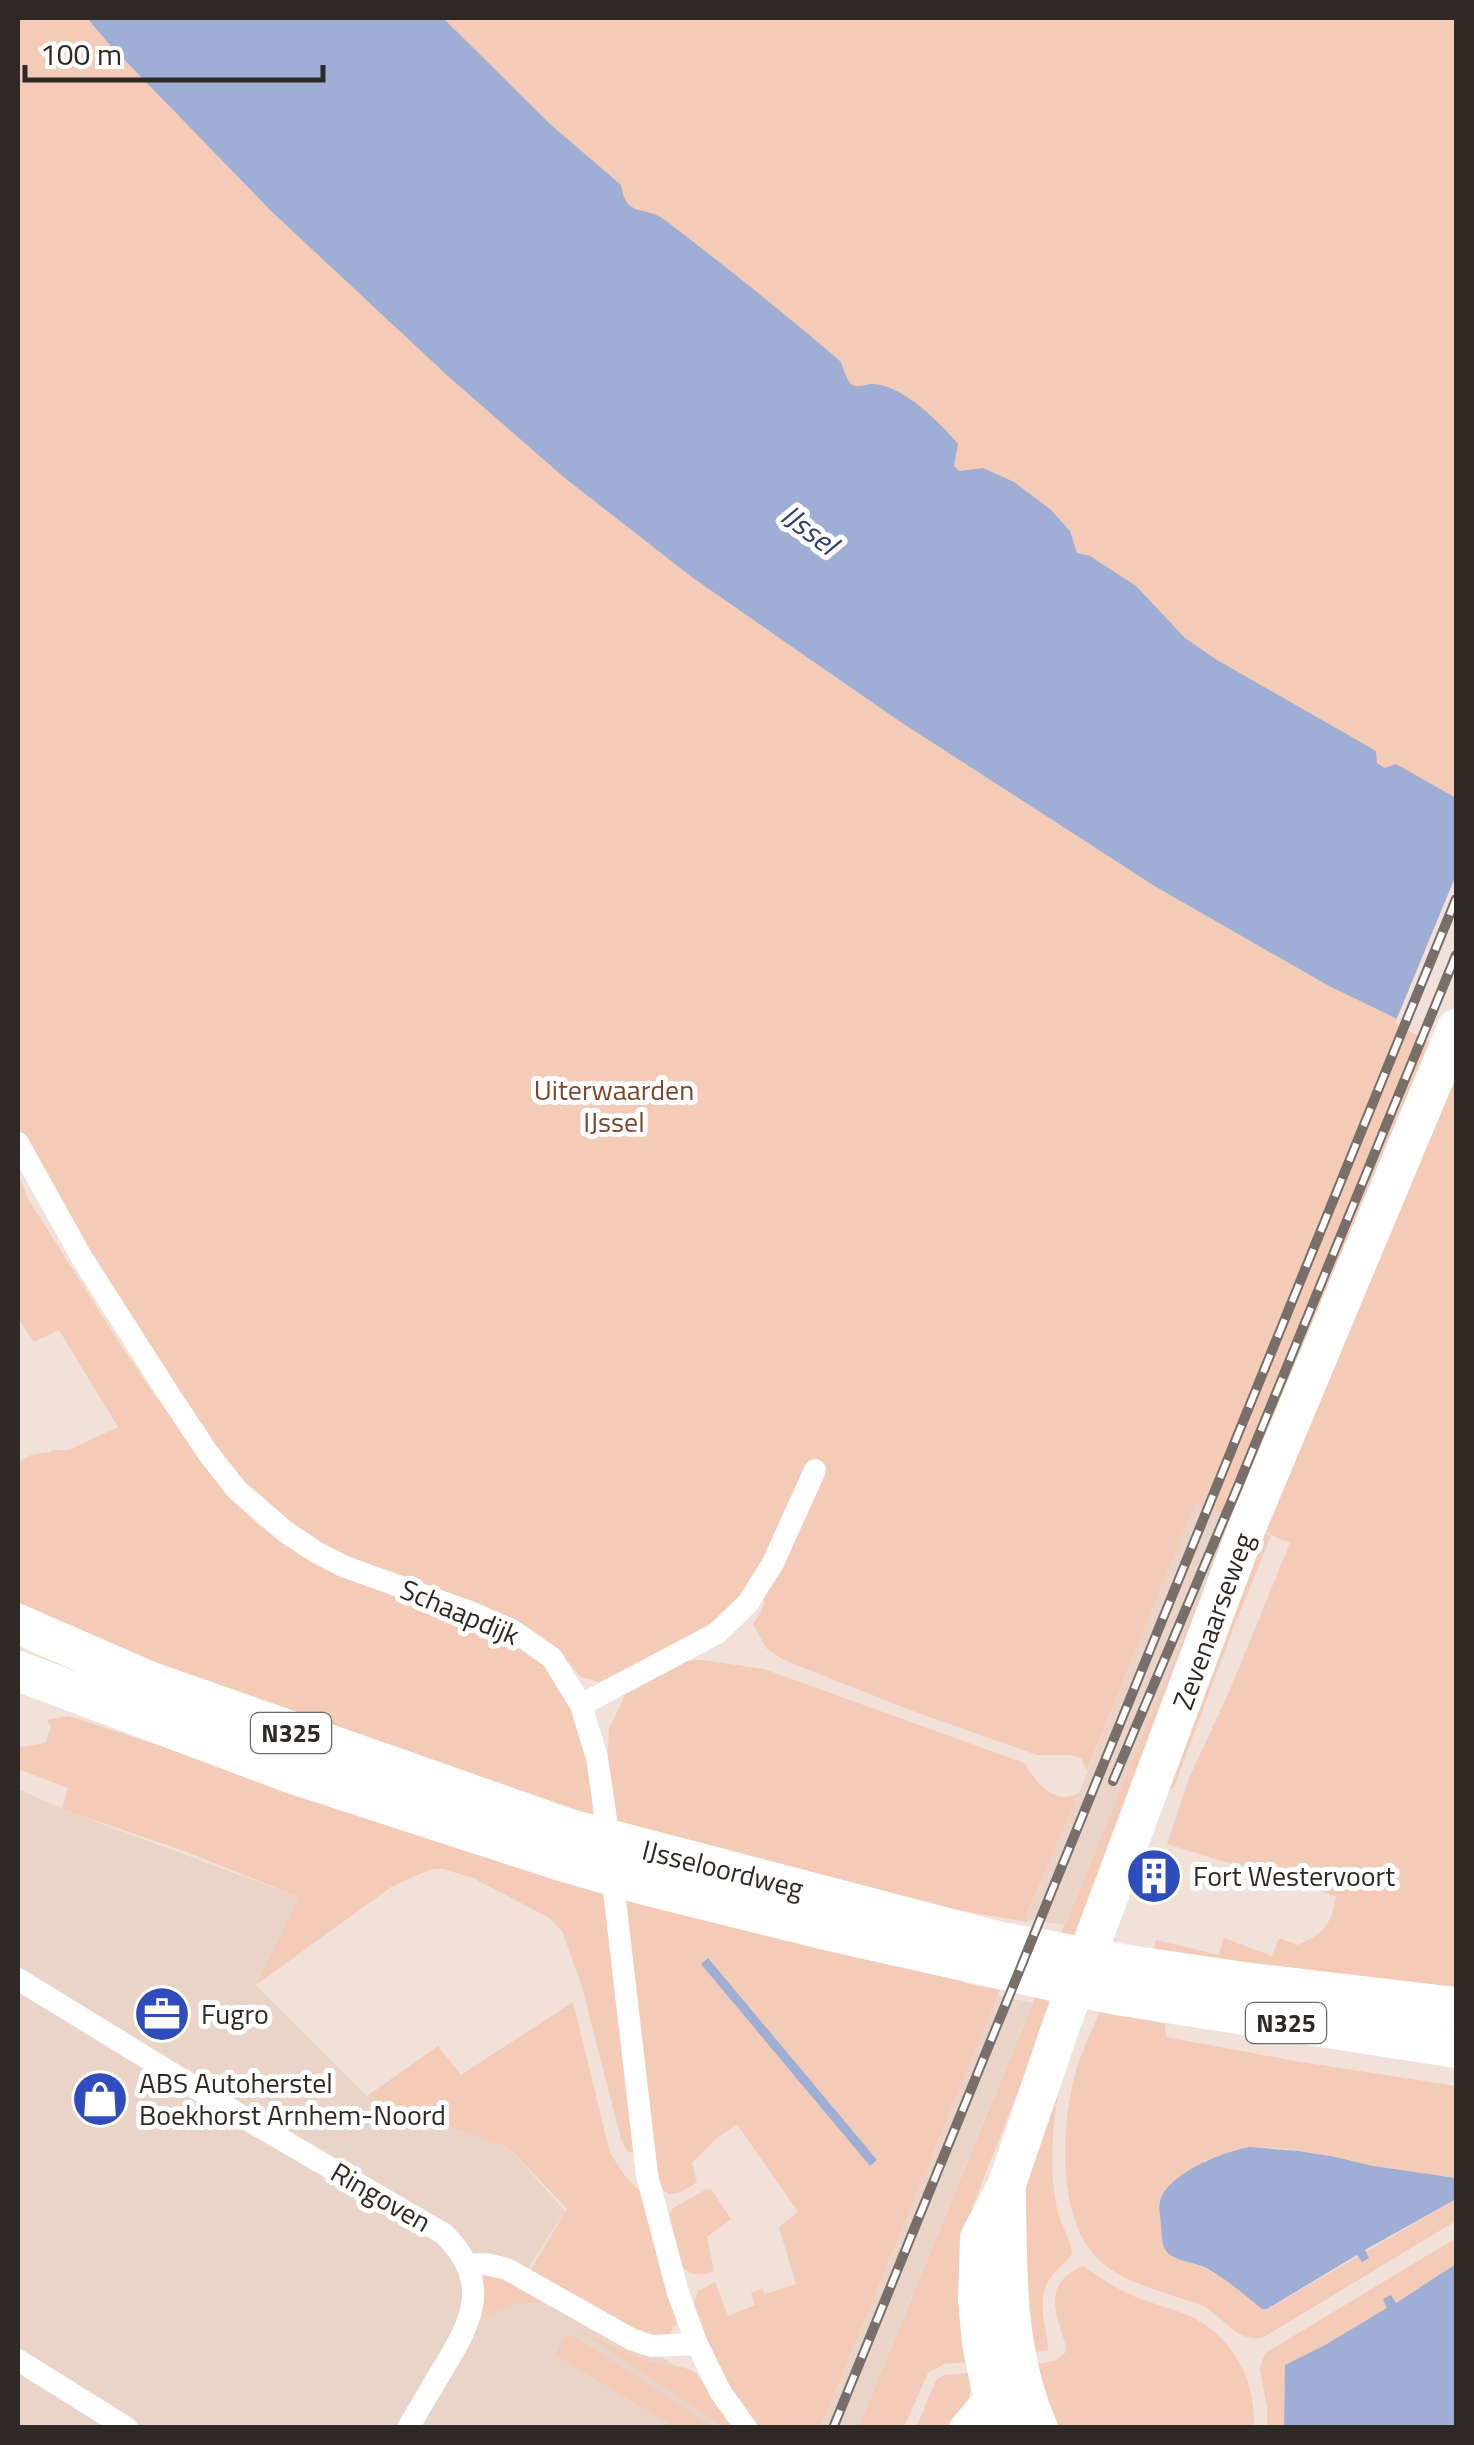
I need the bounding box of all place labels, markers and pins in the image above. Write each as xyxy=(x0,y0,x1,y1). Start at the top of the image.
building icon: Fort Westervoort xyxy=(1124,1846,1184,1906)
place label: Fort Westervoort xyxy=(1193,1854,1395,1897)
office icon: Fugro xyxy=(132,1984,192,2044)
place label: Fugro xyxy=(201,1992,269,2035)
place label: ABS Autoherstel Boekhorst Arnhem-Noord xyxy=(139,2061,446,2136)
shop icon: ABS Autoherstel Boekhorst Arnhem-Noord xyxy=(70,2069,130,2129)

